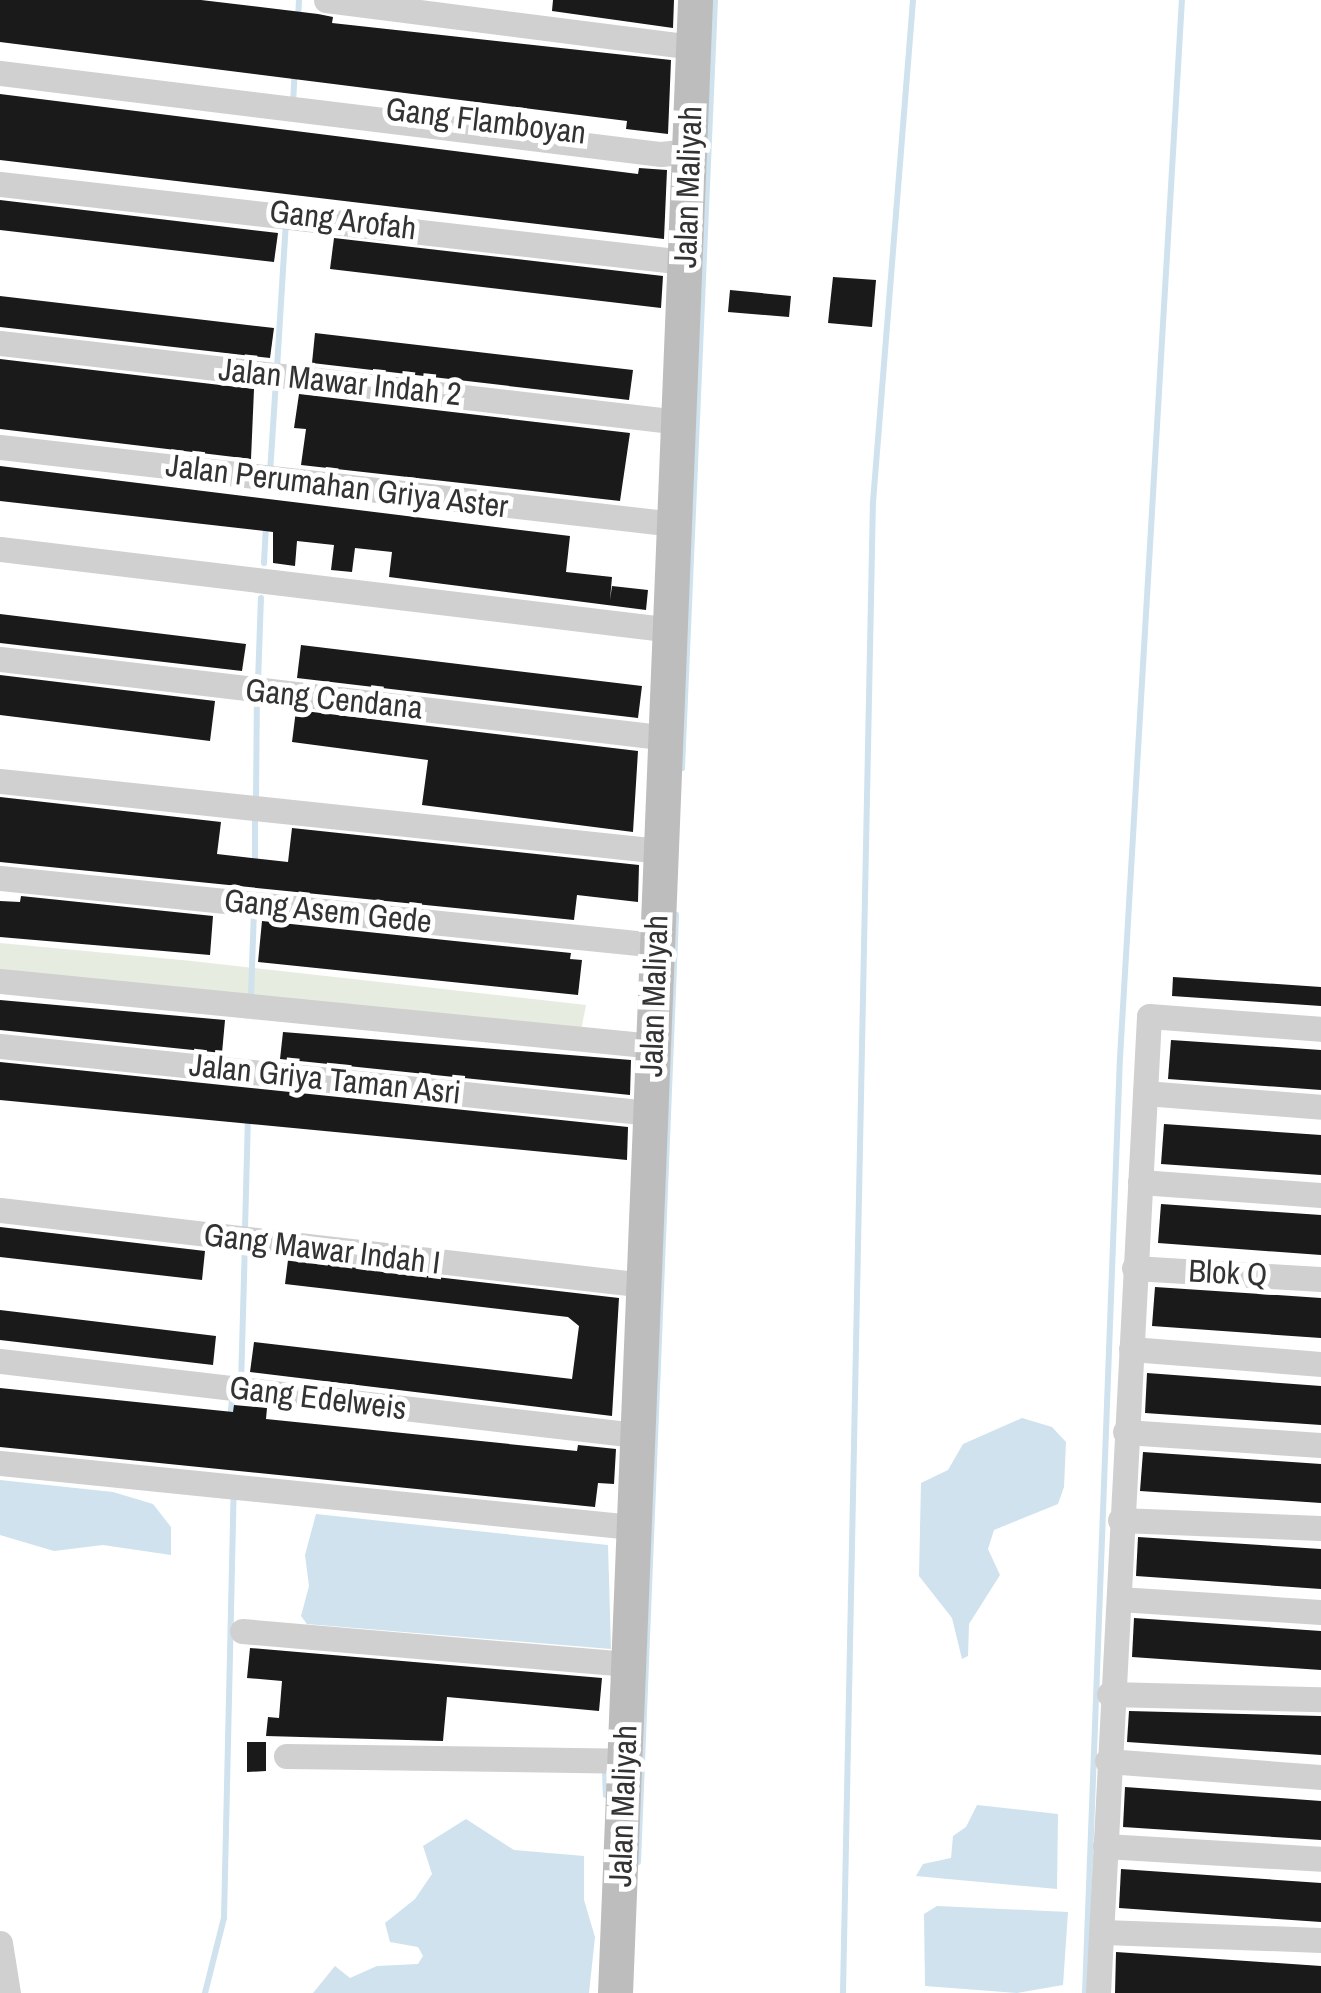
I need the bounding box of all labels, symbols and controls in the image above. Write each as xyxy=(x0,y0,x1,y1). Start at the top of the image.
street label: Gang Flamboyan xyxy=(384,90,588,152)
street label: Jalan Maliyah xyxy=(666,105,710,269)
street label: Gang Arofah xyxy=(267,192,419,248)
street label: Jalan Mawar Indah 2 xyxy=(217,350,463,414)
street label: Jalan Perumahan Griya Aster xyxy=(163,446,511,526)
street label: Gang Cendana xyxy=(243,671,425,727)
street label: Gang Asem Gede xyxy=(222,881,434,941)
street label: Jalan Maliyah xyxy=(632,914,676,1078)
street label: Jalan Griya Taman Asri xyxy=(186,1046,464,1112)
street label: Gang Mawar Indah I xyxy=(202,1215,442,1283)
street label: Blok Q xyxy=(1188,1252,1268,1294)
street label: Gang Edelweis xyxy=(227,1368,409,1428)
street label: Jalan Maliyah xyxy=(601,1724,645,1888)

